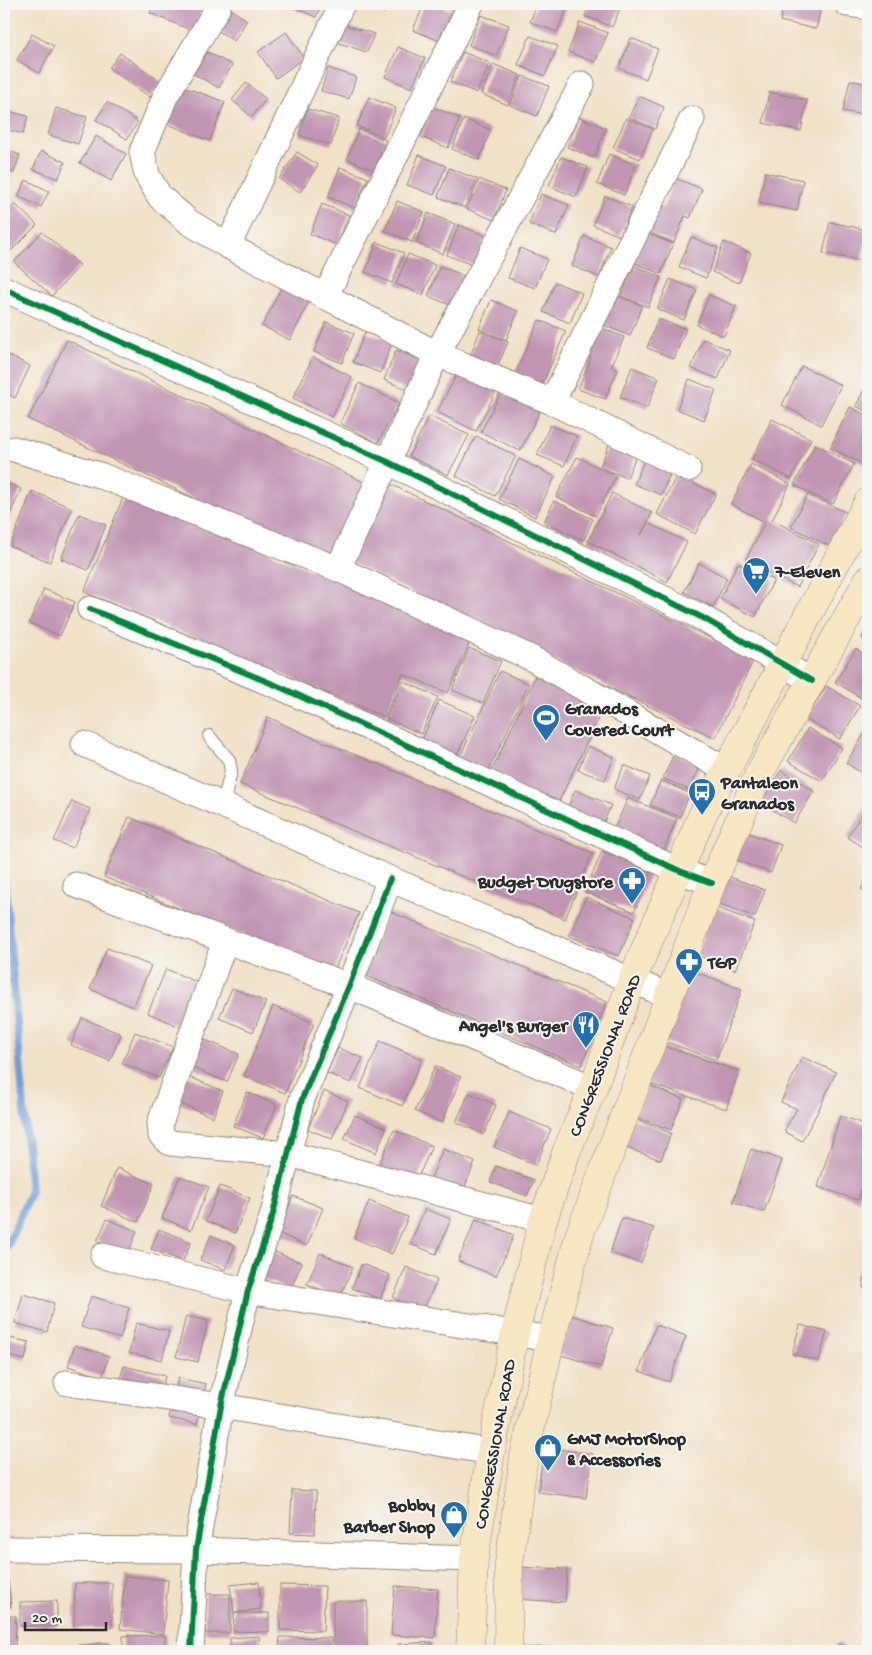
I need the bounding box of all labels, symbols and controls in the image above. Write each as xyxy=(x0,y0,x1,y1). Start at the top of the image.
supermarket icon: 7-Eleven xyxy=(741,556,771,595)
place label: 7-Eleven xyxy=(774,563,841,584)
place label: Granados Covered Court xyxy=(564,700,675,742)
sports icon: Granados Covered Court xyxy=(531,703,561,742)
place label: Pantaleon Granados xyxy=(720,774,798,816)
bus stop icon: Pantaleon Granados xyxy=(687,777,717,816)
pharmacy icon: Budget Drugstore xyxy=(617,866,647,905)
place label: Budget Drugstore xyxy=(477,873,614,894)
pharmacy icon: TGP xyxy=(674,947,704,986)
place label: TGP xyxy=(706,954,737,975)
street label: CONGRESSIONAL ROAD xyxy=(566,972,647,1140)
restaurant icon: Angel's Burger xyxy=(571,1010,601,1049)
place label: Angel's Burger xyxy=(458,1017,570,1038)
street label: CONGRESSIONAL ROAD xyxy=(471,1358,522,1531)
place label: GMJ MotorShop & Accessories xyxy=(567,1430,686,1472)
shop icon: GMJ MotorShop & Accessories xyxy=(533,1433,563,1472)
place label: Bobby Barber Shop xyxy=(343,1497,435,1539)
shop icon: Bobby Barber Shop xyxy=(439,1500,469,1539)
scale bar xyxy=(25,1600,106,1632)
text: 20 m xyxy=(32,1610,62,1628)

